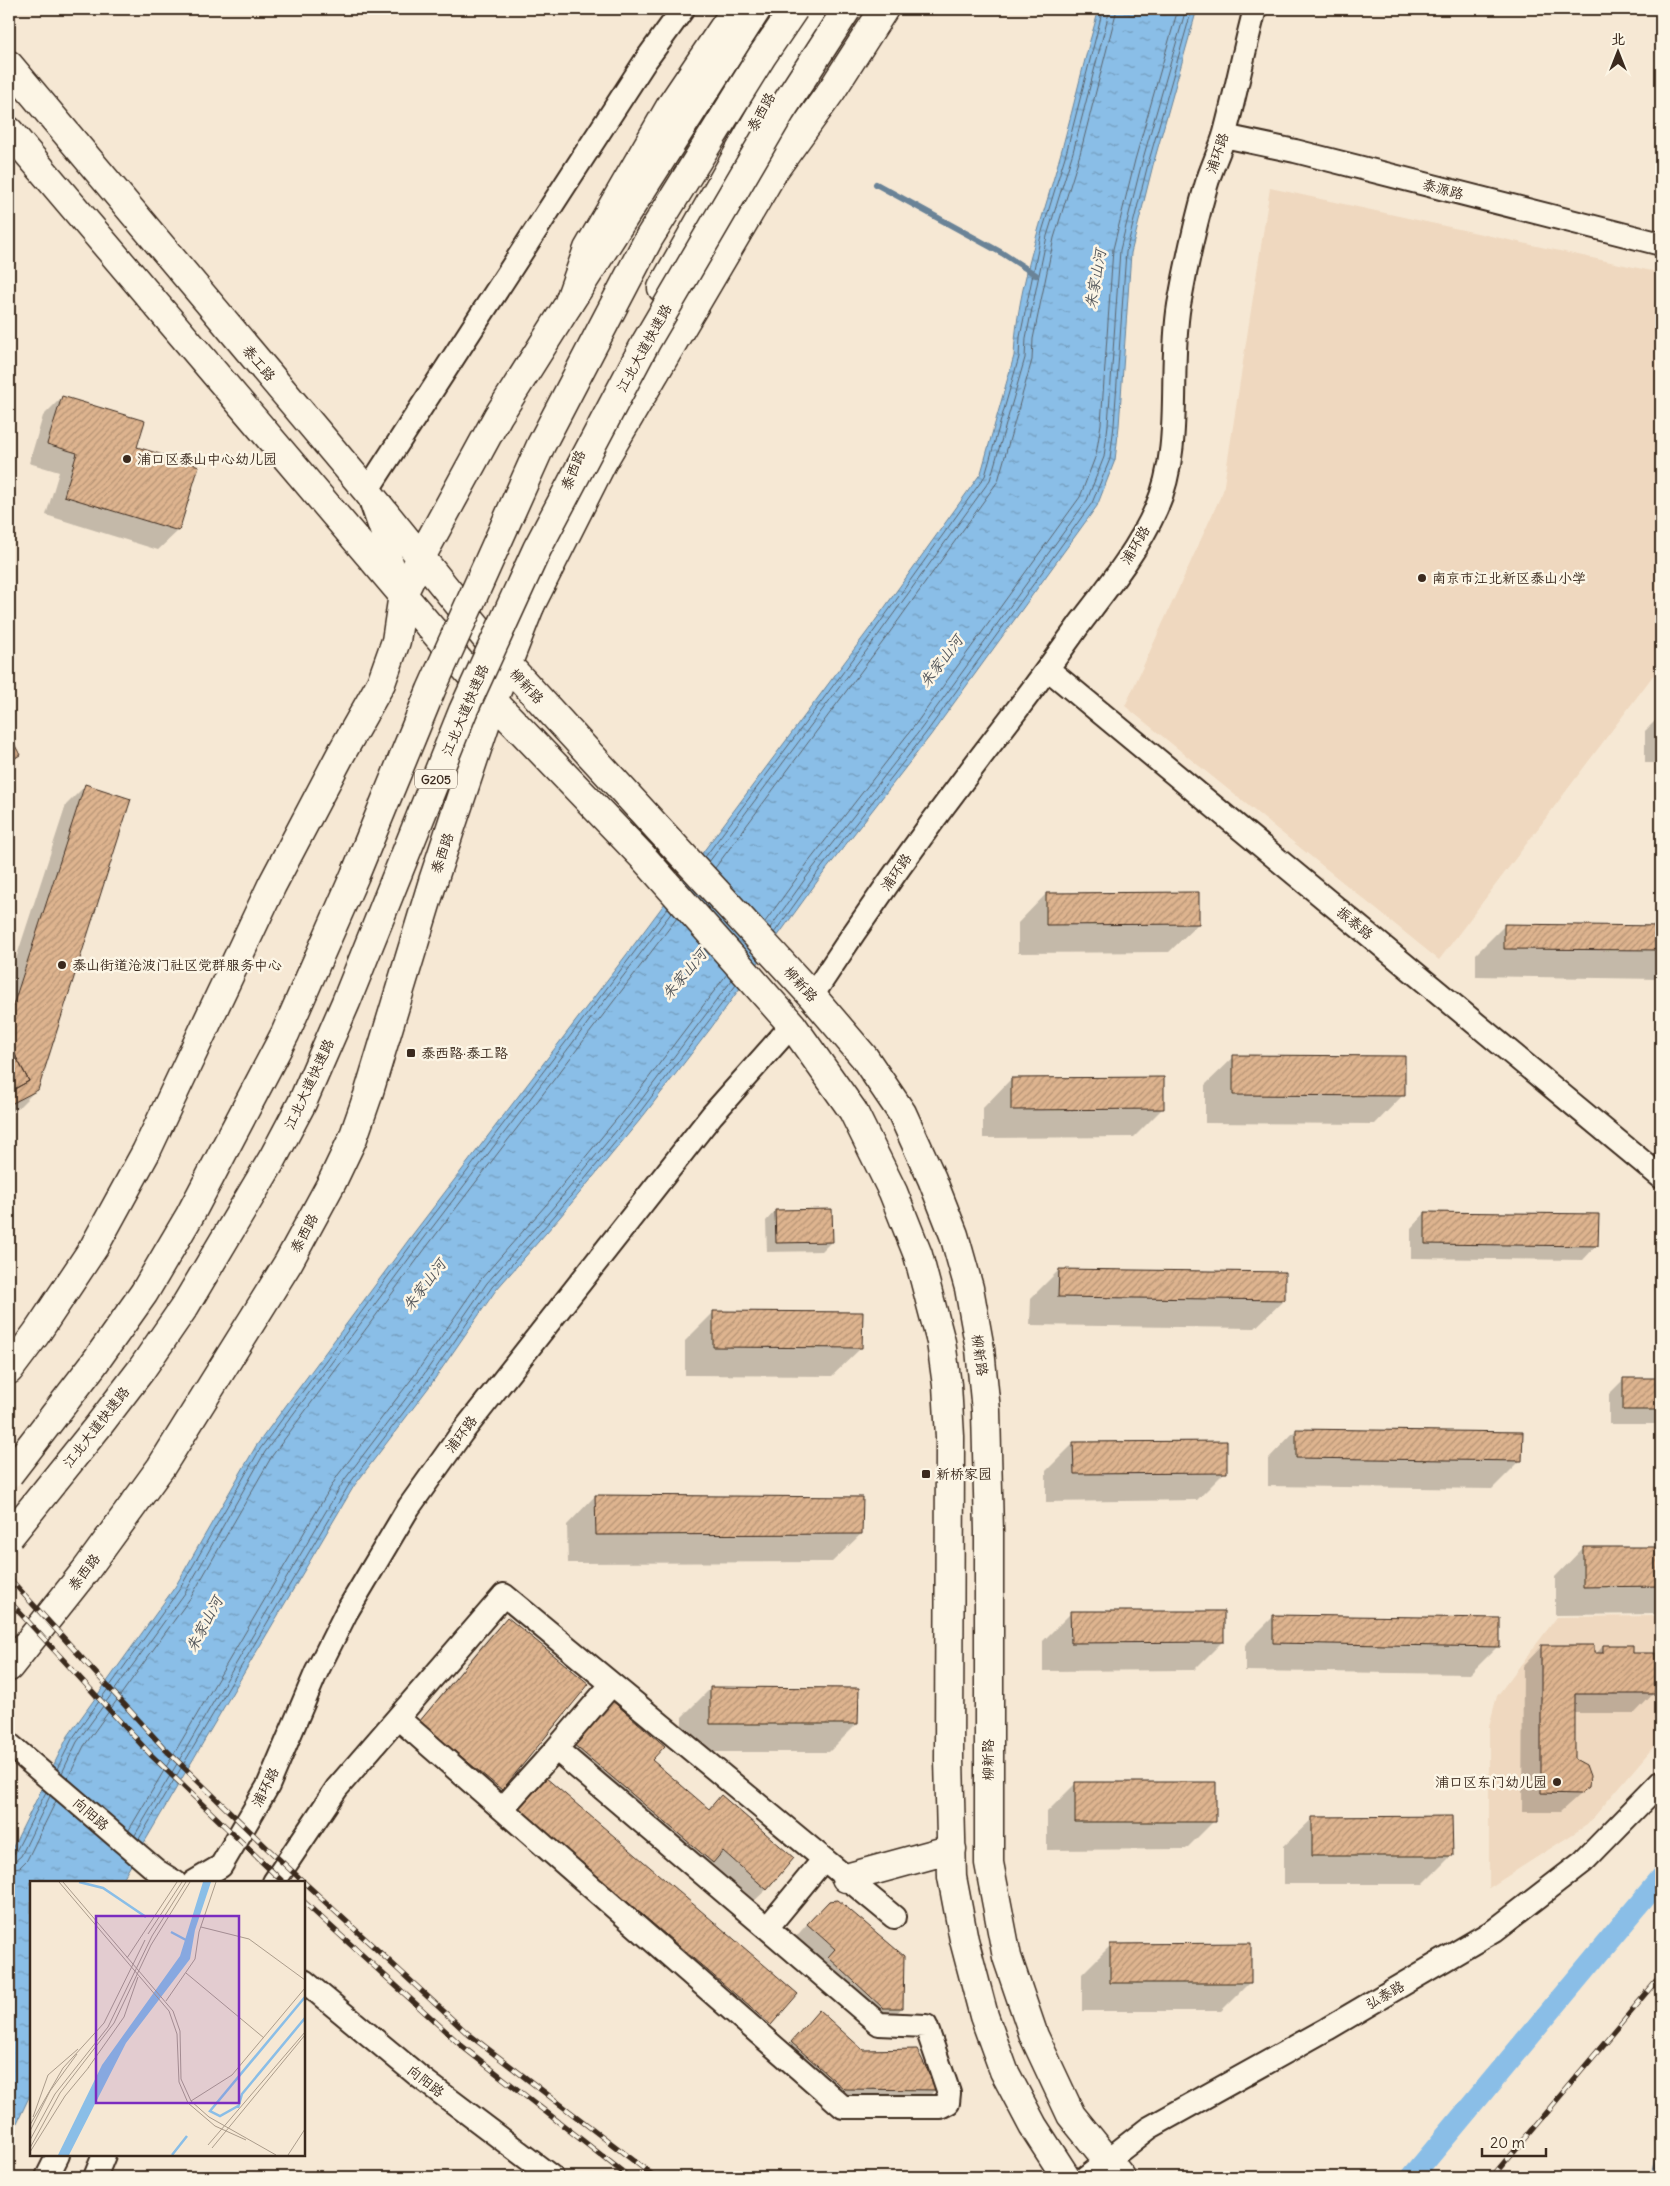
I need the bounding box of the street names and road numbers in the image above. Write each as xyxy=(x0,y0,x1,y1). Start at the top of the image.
street label: 泰西路 xyxy=(743,89,779,135)
street label: 浦环路 xyxy=(1202,130,1232,176)
street label: 泰源路 xyxy=(1420,175,1466,203)
street label: 江北大道快速路 xyxy=(612,301,676,395)
street label: 泰工路 xyxy=(239,341,279,385)
street label: 泰西路 xyxy=(557,447,589,493)
street label: 浦环路 xyxy=(1116,522,1154,568)
street label: 江北大道快速路 xyxy=(438,661,492,759)
street label: 柳新路 xyxy=(506,665,548,707)
road number: G205 xyxy=(415,770,457,789)
street label: 泰西路 xyxy=(427,830,457,876)
street label: 浦环路 xyxy=(877,850,915,894)
street label: 振泰路 xyxy=(1333,903,1377,943)
street label: 柳新路 xyxy=(780,962,822,1006)
street label: 江北大道快速路 xyxy=(280,1036,338,1132)
street label: 泰西路 xyxy=(286,1210,322,1256)
street label: 柳新路 xyxy=(968,1333,992,1377)
street label: 江北大道快速路 xyxy=(59,1383,133,1471)
street label: 浦环路 xyxy=(441,1412,481,1456)
street label: 泰西路 xyxy=(64,1550,104,1594)
street label: 柳新路 xyxy=(979,1739,997,1781)
street label: 浦环路 xyxy=(247,1764,283,1810)
street label: 向阳路 xyxy=(69,1793,113,1835)
street label: 弘泰路 xyxy=(1362,1977,1408,2013)
street label: 向阳路 xyxy=(404,2061,448,2101)

